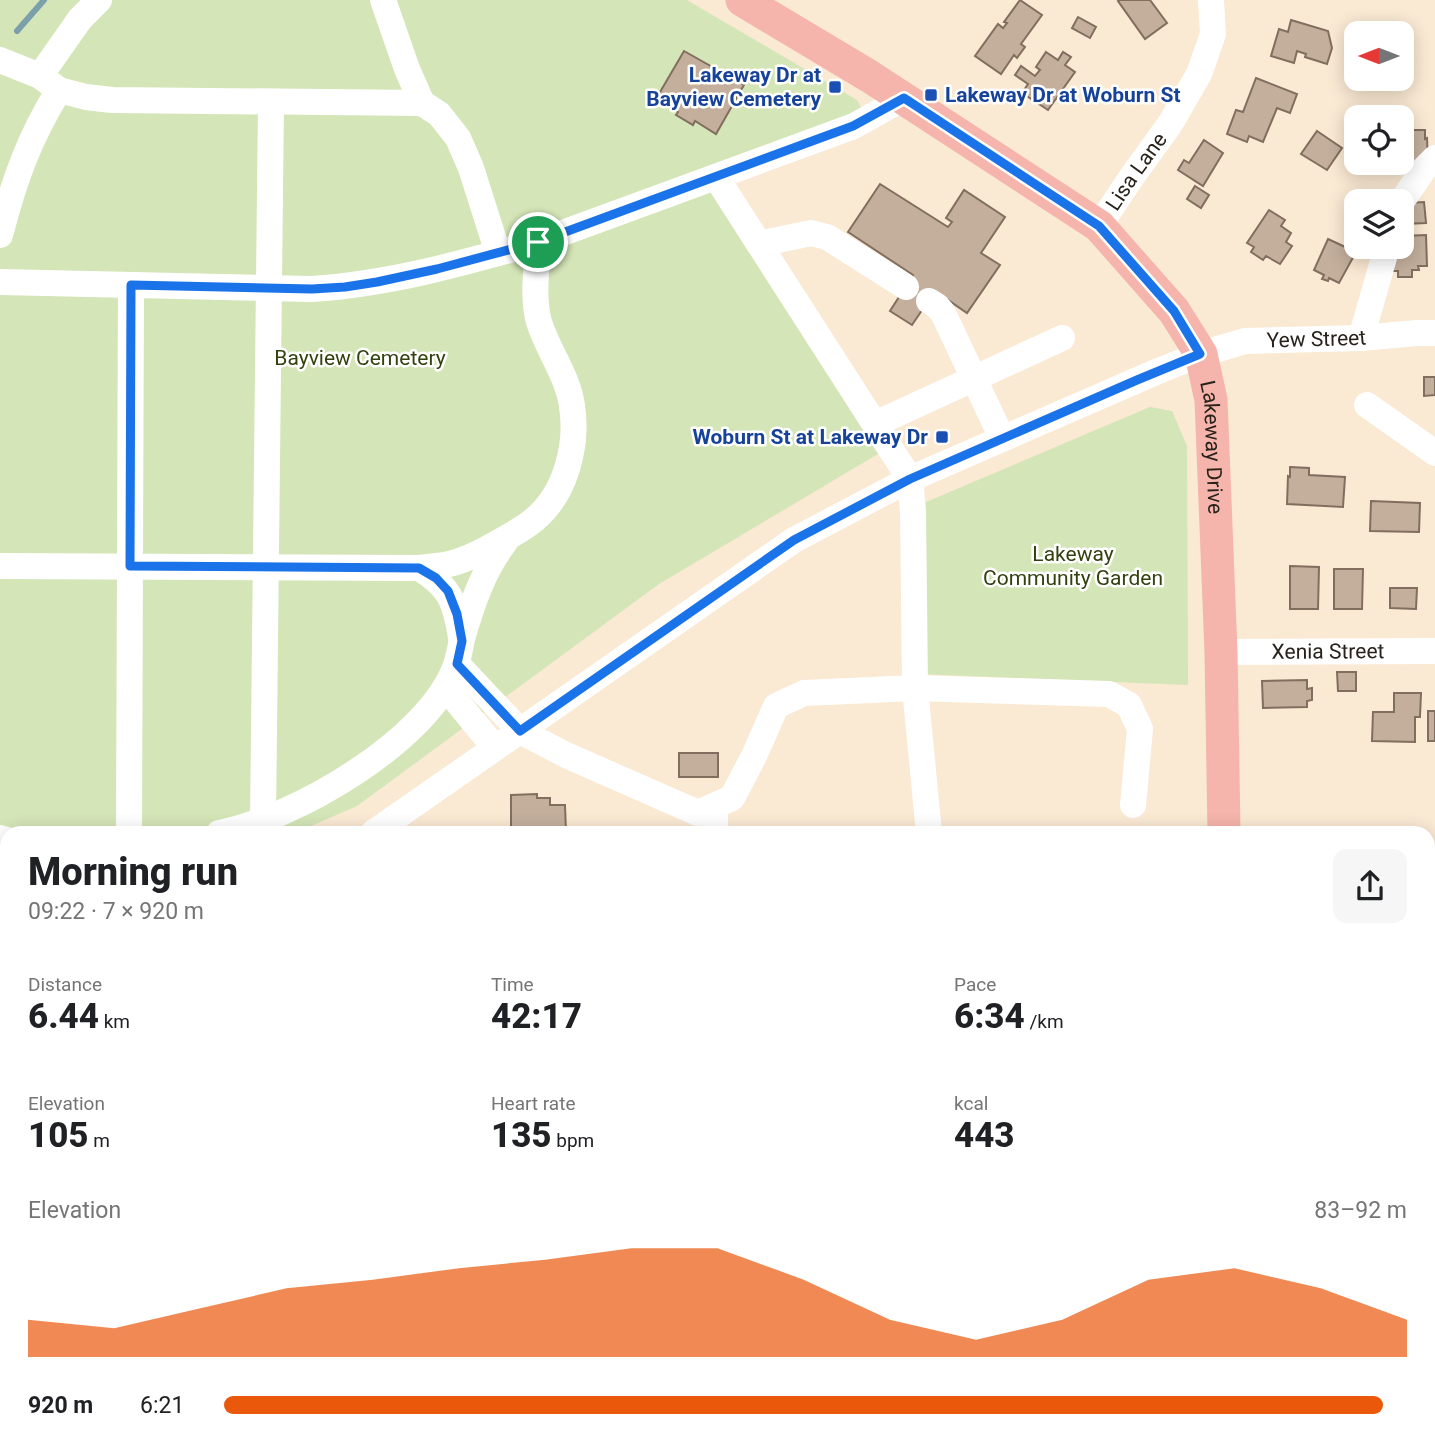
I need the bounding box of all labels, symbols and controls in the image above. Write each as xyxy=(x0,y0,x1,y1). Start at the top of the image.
north arrow xyxy=(1344,21,1414,91)
map controls xyxy=(1344,21,1414,259)
place label: Lakeway Dr at Bayview Cemetery xyxy=(646,63,821,111)
marker: Lakeway Dr at Bayview Cemetery xyxy=(827,79,843,95)
place label: Lakeway Dr at Woburn St xyxy=(945,83,1181,107)
marker: Lakeway Dr at Woburn St xyxy=(923,87,939,103)
button: locate xyxy=(1344,105,1414,175)
street label: Lisa Lane xyxy=(1101,128,1172,215)
button: layers xyxy=(1344,189,1414,259)
pin xyxy=(508,212,568,272)
icon: arrive xyxy=(519,223,557,261)
street label: Yew Street xyxy=(1266,326,1367,352)
park label: Bayview Cemetery xyxy=(274,346,446,370)
street label: Lakeway Drive xyxy=(1195,378,1228,514)
place label: Woburn St at Lakeway Dr xyxy=(692,425,928,449)
marker: Woburn St at Lakeway Dr xyxy=(934,429,950,445)
park label: Lakeway Community Garden xyxy=(983,542,1163,590)
street label: Xenia Street xyxy=(1272,639,1385,664)
button: share xyxy=(1333,849,1407,923)
text: Morning run xyxy=(28,850,238,894)
text: 09:22 · 7 × 920 m xyxy=(28,898,204,925)
text: Distance xyxy=(28,973,102,996)
text: Time xyxy=(491,973,534,996)
text: Pace xyxy=(954,973,996,996)
text: 6.44 xyxy=(28,996,99,1037)
text: 42:17 xyxy=(491,996,582,1037)
text: 6:34 xyxy=(954,996,1025,1037)
text: km xyxy=(99,1010,130,1033)
text: /km xyxy=(1025,1010,1064,1033)
text: Elevation xyxy=(28,1092,105,1115)
text: Heart rate xyxy=(491,1092,576,1115)
text: kcal xyxy=(954,1092,988,1115)
text: 105 xyxy=(28,1115,89,1156)
text: 135 xyxy=(491,1115,552,1156)
text: 443 xyxy=(954,1115,1015,1156)
text: m xyxy=(89,1129,110,1152)
text: bpm xyxy=(552,1129,594,1152)
text: Elevation xyxy=(28,1197,121,1224)
text: 83–92 m xyxy=(1314,1197,1407,1224)
text: 920 m xyxy=(28,1392,93,1419)
text: 6:21 xyxy=(140,1392,184,1419)

